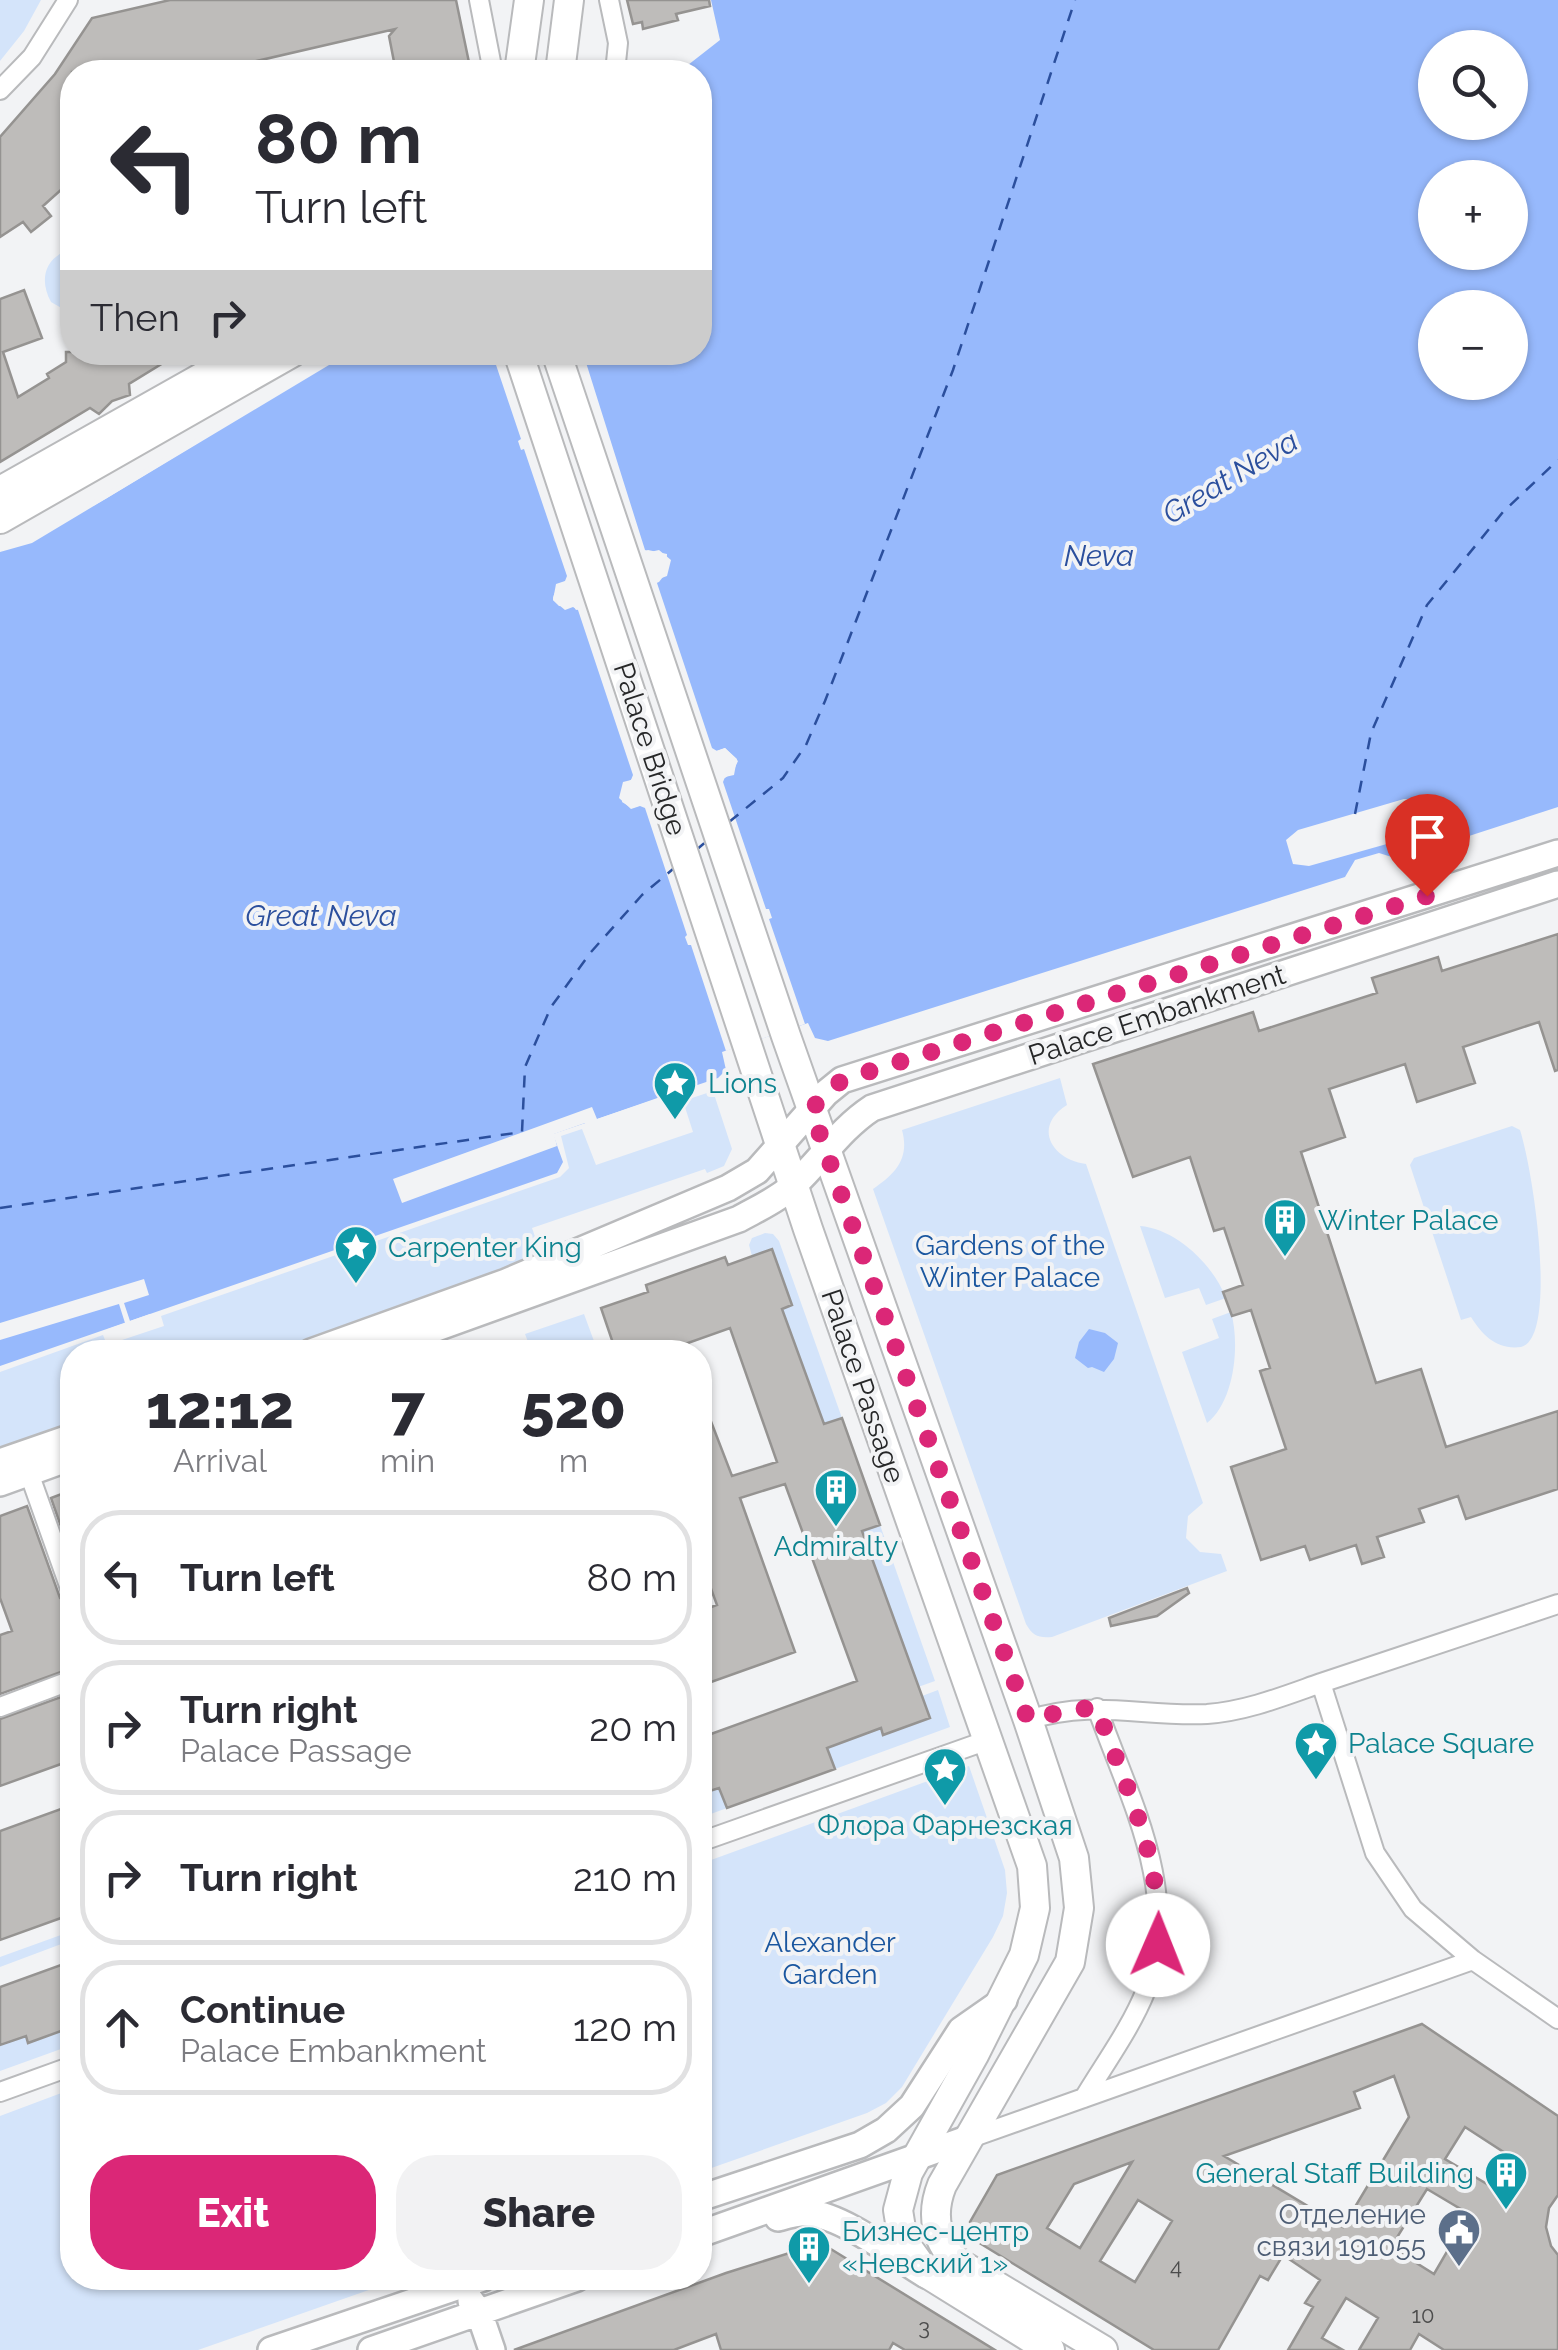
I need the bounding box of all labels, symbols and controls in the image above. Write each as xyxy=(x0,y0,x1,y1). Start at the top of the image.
map controls xyxy=(1418,30,1528,400)
button: search xyxy=(1418,30,1528,140)
text: 80 m xyxy=(255,97,422,179)
icon: left xyxy=(90,100,220,230)
button: + xyxy=(1418,160,1528,270)
text: Turn left xyxy=(255,181,427,234)
icon: right xyxy=(200,290,255,345)
button: − xyxy=(1418,290,1528,400)
text: Then xyxy=(90,295,180,340)
water label: Great Neva xyxy=(1156,423,1304,531)
water label: Neva xyxy=(1064,538,1134,573)
street label: Palace Bridge xyxy=(607,658,693,840)
pin xyxy=(1385,794,1470,897)
icon: arrive xyxy=(1400,809,1455,864)
water label: Great Neva xyxy=(245,898,397,933)
street label: Palace Embankment xyxy=(1024,958,1290,1072)
place icon: Lions xyxy=(652,1060,698,1121)
place label: Lions xyxy=(708,1067,777,1100)
building icon: Winter Palace xyxy=(1262,1197,1308,1258)
place label: Winter Palace xyxy=(1318,1204,1499,1237)
place icon: Carpenter King xyxy=(333,1224,379,1285)
park label: Gardens of the Winter Palace xyxy=(915,1229,1105,1294)
place label: Carpenter King xyxy=(388,1231,582,1264)
street label: Palace Passage xyxy=(814,1285,912,1487)
text: 12:12 xyxy=(146,1372,294,1442)
text: 7 xyxy=(390,1372,425,1442)
text: 520 xyxy=(521,1372,626,1442)
text: Arrival xyxy=(173,1442,267,1479)
text: min xyxy=(380,1442,435,1479)
text: m xyxy=(559,1442,588,1479)
building icon: Admiralty xyxy=(813,1467,859,1528)
place label: Admiralty xyxy=(774,1530,898,1563)
icon: left xyxy=(95,1550,150,1605)
text: Turn left xyxy=(180,1555,335,1600)
text: 80 m xyxy=(587,1555,677,1600)
text: Turn right xyxy=(180,1687,357,1732)
icon: right xyxy=(95,1700,150,1755)
text: 20 m xyxy=(589,1705,677,1750)
place icon: Palace Square xyxy=(1293,1720,1339,1781)
place label: Palace Square xyxy=(1348,1727,1534,1760)
text: Palace Passage xyxy=(180,1732,412,1769)
place icon: Флора Фарнезская xyxy=(922,1746,968,1807)
place label: Флора Фарнезская xyxy=(817,1809,1073,1842)
icon: right xyxy=(95,1850,150,1905)
text: Turn right xyxy=(180,1855,357,1900)
text: 210 m xyxy=(573,1855,677,1900)
position arrow xyxy=(1106,1893,1210,1997)
park label: Alexander Garden xyxy=(764,1926,896,1991)
text: Continue xyxy=(180,1987,345,2032)
icon: ahead xyxy=(95,2000,150,2055)
text: 120 m xyxy=(573,2005,677,2050)
text: Palace Embankment xyxy=(180,2032,487,2069)
building icon: General Staff Building xyxy=(1483,2150,1529,2211)
button: Exit xyxy=(90,2155,376,2270)
button: Share xyxy=(396,2155,682,2270)
place label: General Staff Building xyxy=(1196,2157,1474,2190)
place label: Отделение связи 191055 xyxy=(1256,2198,1426,2263)
public building icon: Отделение связи 191055 xyxy=(1436,2207,1482,2268)
place label: Бизнес-центр «Невский 1» xyxy=(842,2215,1029,2280)
building icon: Бизнес-центр «Невский 1» xyxy=(786,2224,832,2285)
house number: 4 xyxy=(1170,2253,1182,2279)
house number: 10 xyxy=(1412,2302,1434,2328)
house number: 3 xyxy=(918,2314,930,2340)

